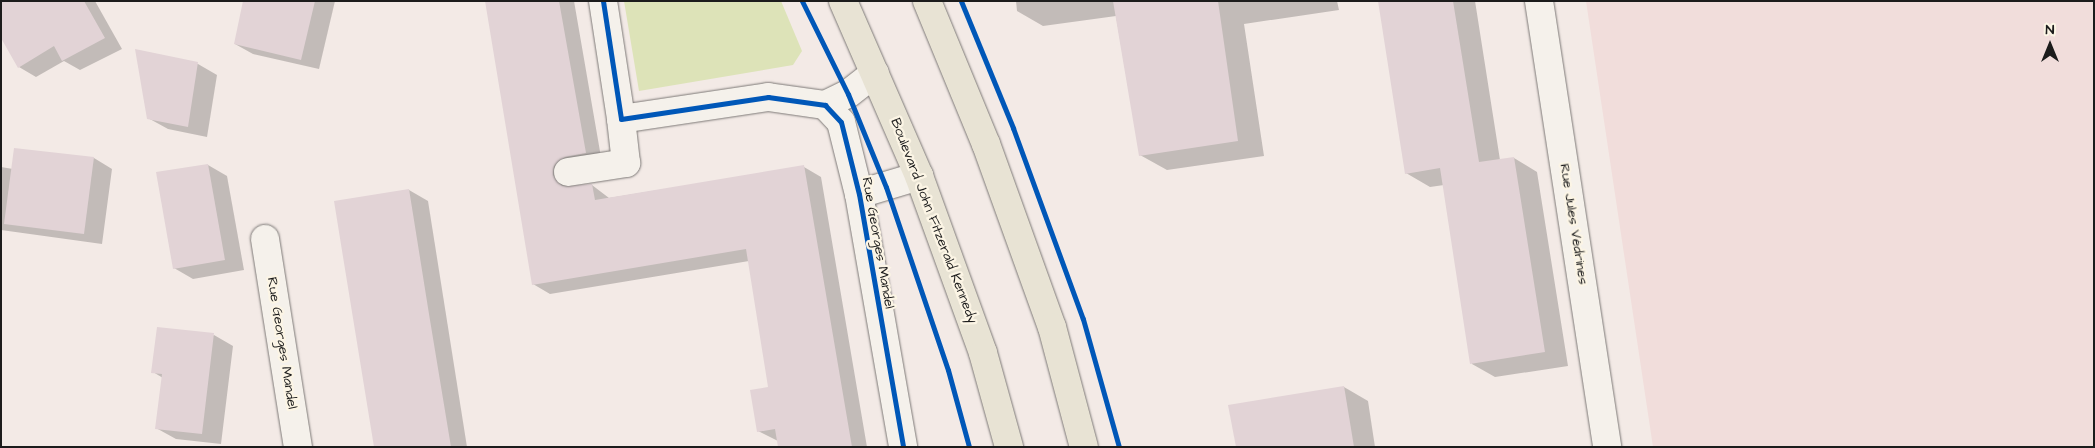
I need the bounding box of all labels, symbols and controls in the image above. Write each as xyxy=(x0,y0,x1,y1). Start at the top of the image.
north arrow xyxy=(2025,20,2075,70)
text: N xyxy=(2046,20,2054,40)
street label: Boulevard John Fitzerald Kennedy xyxy=(887,116,981,326)
street label: Rue Jules Védrines xyxy=(1556,162,1592,286)
street label: Rue Georges Mandel xyxy=(858,176,898,310)
street label: Rue Georges Mandel xyxy=(263,276,301,410)

